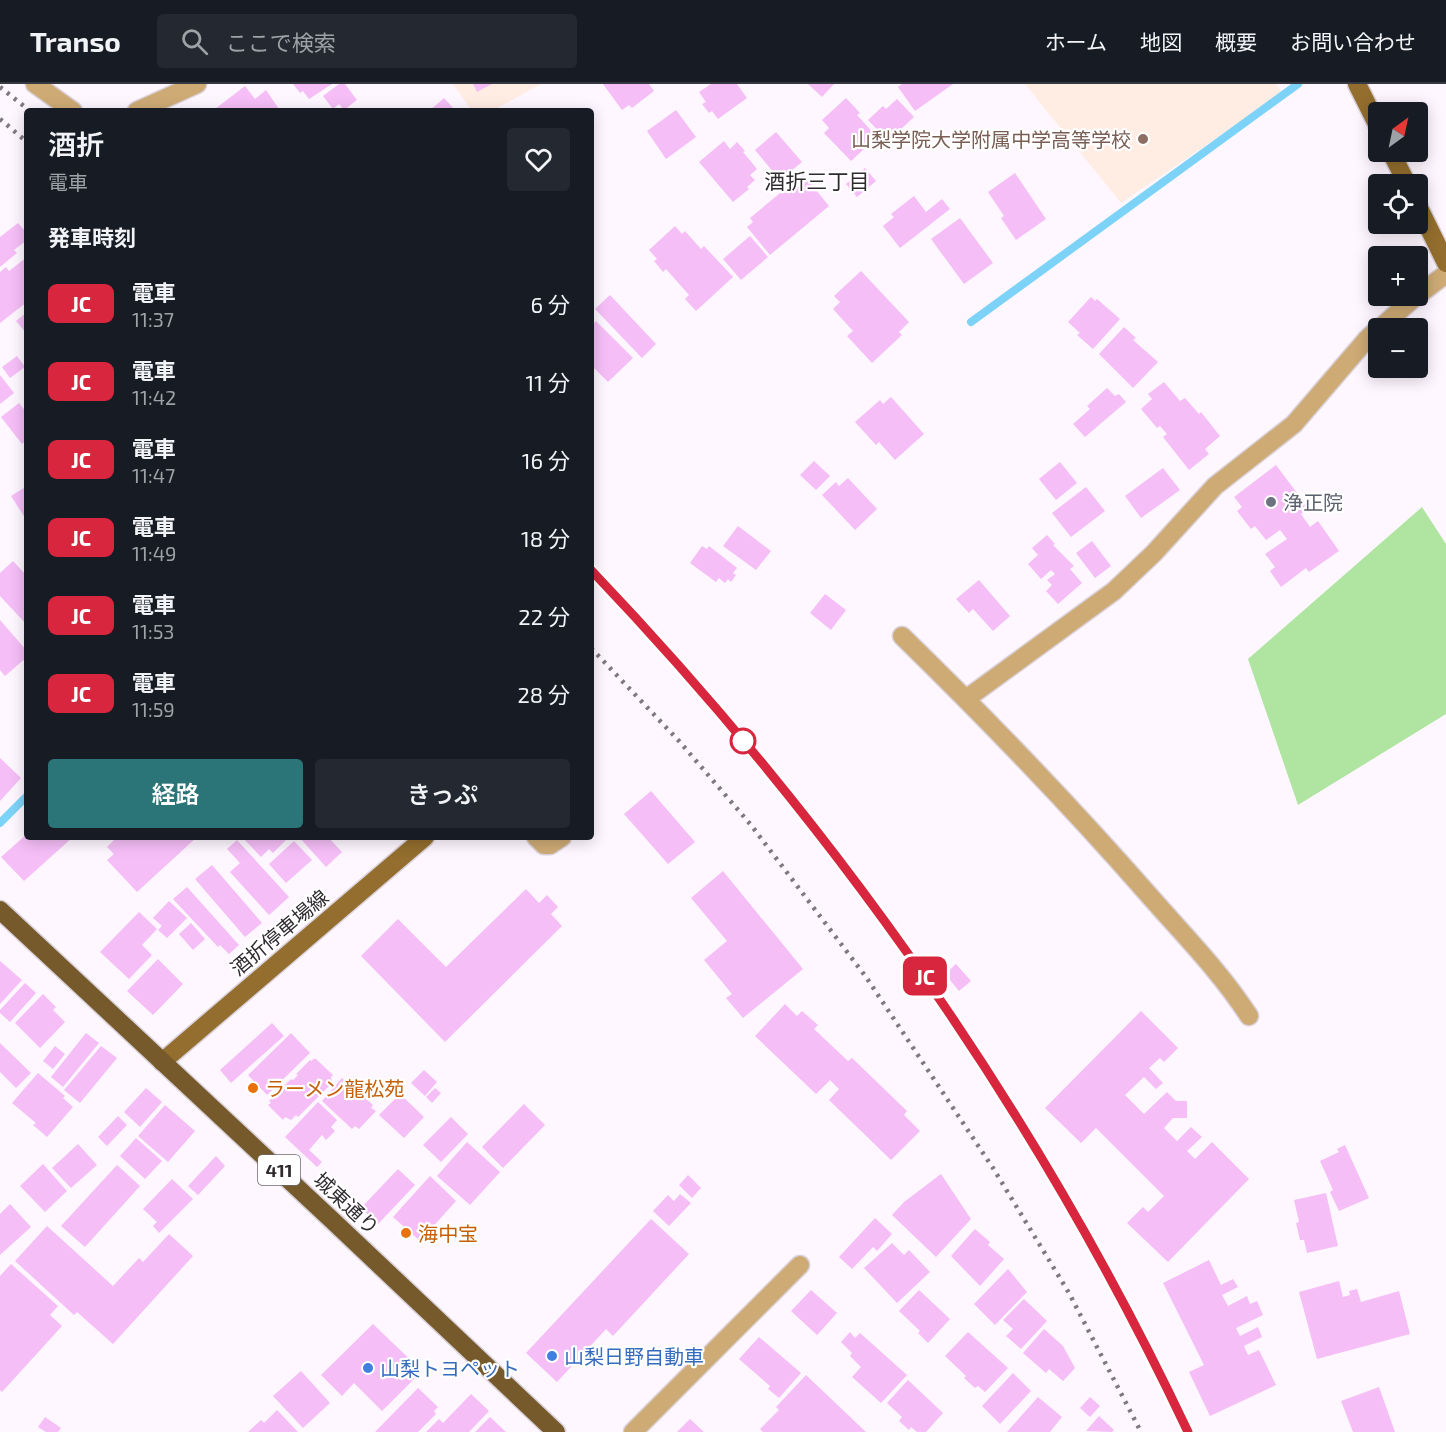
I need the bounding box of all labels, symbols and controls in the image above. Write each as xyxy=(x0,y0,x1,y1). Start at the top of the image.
search box xyxy=(157,14,577,68)
text: Transo xyxy=(30,24,121,58)
icon: search xyxy=(178,25,211,58)
text: ここで検索 xyxy=(226,29,336,55)
text: ホーム xyxy=(1045,29,1107,54)
text: 地図 xyxy=(1140,29,1182,54)
text: 概要 xyxy=(1215,29,1257,54)
text: お問い合わせ xyxy=(1290,29,1416,54)
north arrow xyxy=(1368,102,1428,162)
map controls xyxy=(1368,102,1428,378)
text: 酒折 xyxy=(48,127,104,161)
place label: 山梨学院大学附属中学高等学校 xyxy=(851,127,1131,151)
button: heart xyxy=(507,128,570,191)
marker: 山梨学院大学附属中学高等学校 xyxy=(1136,132,1150,146)
district label: 酒折三丁目 xyxy=(765,168,870,193)
text: 電車 xyxy=(48,170,88,194)
button: locate xyxy=(1368,174,1428,234)
text: 発車時刻 xyxy=(48,224,136,250)
button: + xyxy=(1368,246,1428,306)
text: 電車 xyxy=(132,279,176,305)
text: JC xyxy=(71,291,91,316)
text: 6 分 xyxy=(531,291,570,317)
text: 11:37 xyxy=(132,307,174,331)
button: − xyxy=(1368,318,1428,378)
text: 電車 xyxy=(132,357,176,383)
text: JC xyxy=(71,369,91,394)
text: 11 分 xyxy=(526,369,570,395)
text: 11:42 xyxy=(132,385,176,409)
text: 電車 xyxy=(132,435,176,461)
text: JC xyxy=(71,447,91,472)
text: 16 分 xyxy=(522,447,570,473)
text: 11:47 xyxy=(132,463,175,487)
place label: 浄正院 xyxy=(1283,490,1343,514)
marker: 浄正院 xyxy=(1264,495,1278,509)
text: 電車 xyxy=(132,513,176,539)
text: JC xyxy=(71,525,91,550)
text: 18 分 xyxy=(521,525,570,551)
text: 11:49 xyxy=(132,541,176,565)
text: 電車 xyxy=(132,591,176,617)
text: JC xyxy=(71,603,91,628)
text: 22 分 xyxy=(518,603,570,629)
text: 11:53 xyxy=(132,619,174,643)
text: 電車 xyxy=(132,669,176,695)
text: JC xyxy=(71,681,91,706)
text: 28 分 xyxy=(517,681,570,707)
text: 11:59 xyxy=(132,697,175,721)
unlabelled marker xyxy=(730,728,756,754)
button: 経路 xyxy=(48,759,303,828)
button: きっぷ xyxy=(315,759,570,828)
street label: 酒折停車場線 xyxy=(225,884,333,980)
line badge: JC xyxy=(898,956,952,996)
text: JC xyxy=(915,964,935,989)
place label: ラーメン龍松苑 xyxy=(265,1076,404,1100)
marker: ラーメン龍松苑 xyxy=(246,1081,260,1095)
road number: 411 xyxy=(258,1155,300,1185)
street label: 城東通り xyxy=(310,1167,384,1239)
place label: 海中宝 xyxy=(418,1221,478,1245)
marker: 海中宝 xyxy=(399,1226,413,1240)
place label: 山梨日野自動車 xyxy=(564,1344,704,1368)
marker: 山梨日野自動車 xyxy=(545,1349,559,1363)
place label: 山梨トヨペット xyxy=(380,1356,520,1380)
marker: 山梨トヨペット xyxy=(361,1361,375,1375)

